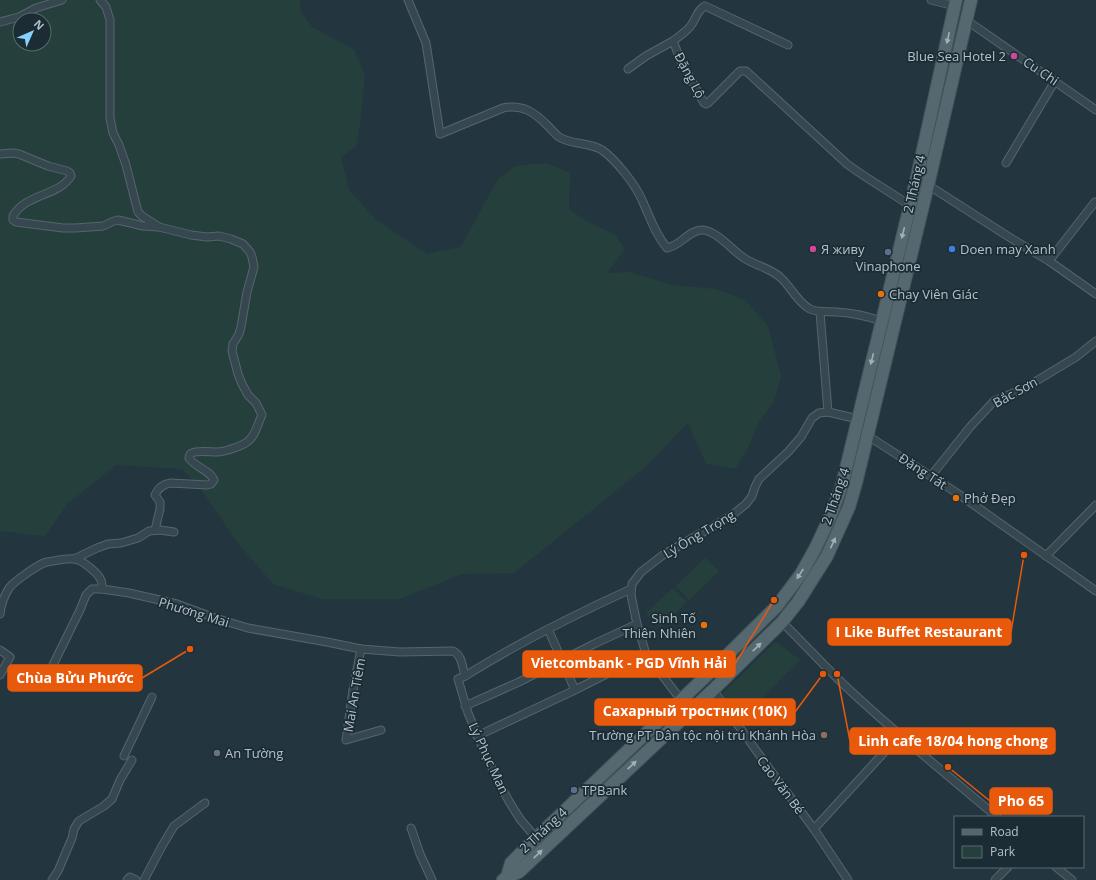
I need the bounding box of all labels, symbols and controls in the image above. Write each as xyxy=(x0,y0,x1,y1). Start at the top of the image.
north arrow xyxy=(12,12,52,52)
text: N xyxy=(31,16,48,33)
one-way arrow xyxy=(944,32,950,44)
place label: Blue Sea Hotel 2 xyxy=(907,47,1006,65)
street label: Đặng Lộ xyxy=(670,49,710,101)
marker: Blue Sea Hotel 2 xyxy=(1009,51,1019,61)
street label: Cu Chi xyxy=(1020,53,1062,89)
street label: 2 Tháng 4 xyxy=(899,153,930,215)
one-way arrow xyxy=(899,227,905,239)
place label: Я живу xyxy=(821,240,865,258)
place label: Doen may Xanh xyxy=(960,240,1056,258)
marker: Я живу xyxy=(808,244,818,254)
marker: Doen may Xanh xyxy=(947,244,957,254)
marker: Vinaphone xyxy=(883,247,893,257)
place label: Vinaphone xyxy=(855,257,921,275)
place label: Chay Viên Giác xyxy=(889,285,978,303)
marker: Chay Viên Giác xyxy=(876,289,886,299)
one-way arrow xyxy=(869,353,875,365)
street label: Bắc Sơn xyxy=(990,372,1040,412)
street label: Đặng Tất xyxy=(895,449,951,493)
street label: 2 Tháng 4 xyxy=(817,465,853,527)
place label: Phở Đẹp xyxy=(964,489,1016,507)
marker: Phở Đẹp xyxy=(951,493,961,503)
street label: Lý Ông Trọng xyxy=(660,506,738,562)
one-way arrow xyxy=(830,537,836,548)
one-way arrow xyxy=(797,568,804,580)
street label: Phương Mai xyxy=(156,593,232,631)
place label: Sinh Tố Thiên Nhiên xyxy=(623,609,696,642)
callout: I Like Buffet Restaurant xyxy=(828,619,1011,645)
marker: Sinh Tố Thiên Nhiên xyxy=(699,620,709,630)
text: I Like Buffet Restaurant xyxy=(836,622,1002,641)
one-way arrow xyxy=(752,642,762,651)
callout: Vietcombank - PGD Vĩnh Hải xyxy=(523,651,735,677)
text: Vietcombank - PGD Vĩnh Hải xyxy=(531,653,727,672)
street label: Mai An Tiêm xyxy=(339,657,369,733)
callout: Chùa Bửu Phước xyxy=(8,665,142,691)
text: Chùa Bửu Phước xyxy=(16,668,134,687)
callout: Сахарный тростник (10К) xyxy=(595,699,795,725)
text: Сахарный тростник (10К) xyxy=(603,701,787,720)
street label: Lý Phục Man xyxy=(465,719,513,797)
place label: Trường PT Dân tộc nội trú Khánh Hòa xyxy=(589,726,816,744)
callout: Linh cafe 18/04 hong chong xyxy=(850,728,1055,754)
marker: Trường PT Dân tộc nội trú Khánh Hòa xyxy=(819,730,829,740)
text: Linh cafe 18/04 hong chong xyxy=(858,731,1048,750)
place label: An Tường xyxy=(225,744,283,762)
marker: An Tường xyxy=(212,748,222,758)
street label: Cao Văn Bé xyxy=(753,752,809,818)
one-way arrow xyxy=(627,761,637,770)
place label: TPBank xyxy=(582,781,628,799)
marker: TPBank xyxy=(569,785,579,795)
callout: Pho 65 xyxy=(990,788,1052,814)
text: Pho 65 xyxy=(998,791,1044,810)
street label: 2 Tháng 4 xyxy=(515,803,571,857)
legend xyxy=(954,816,1084,868)
text: Road xyxy=(990,823,1019,840)
text: Park xyxy=(990,843,1016,860)
one-way arrow xyxy=(533,850,543,859)

